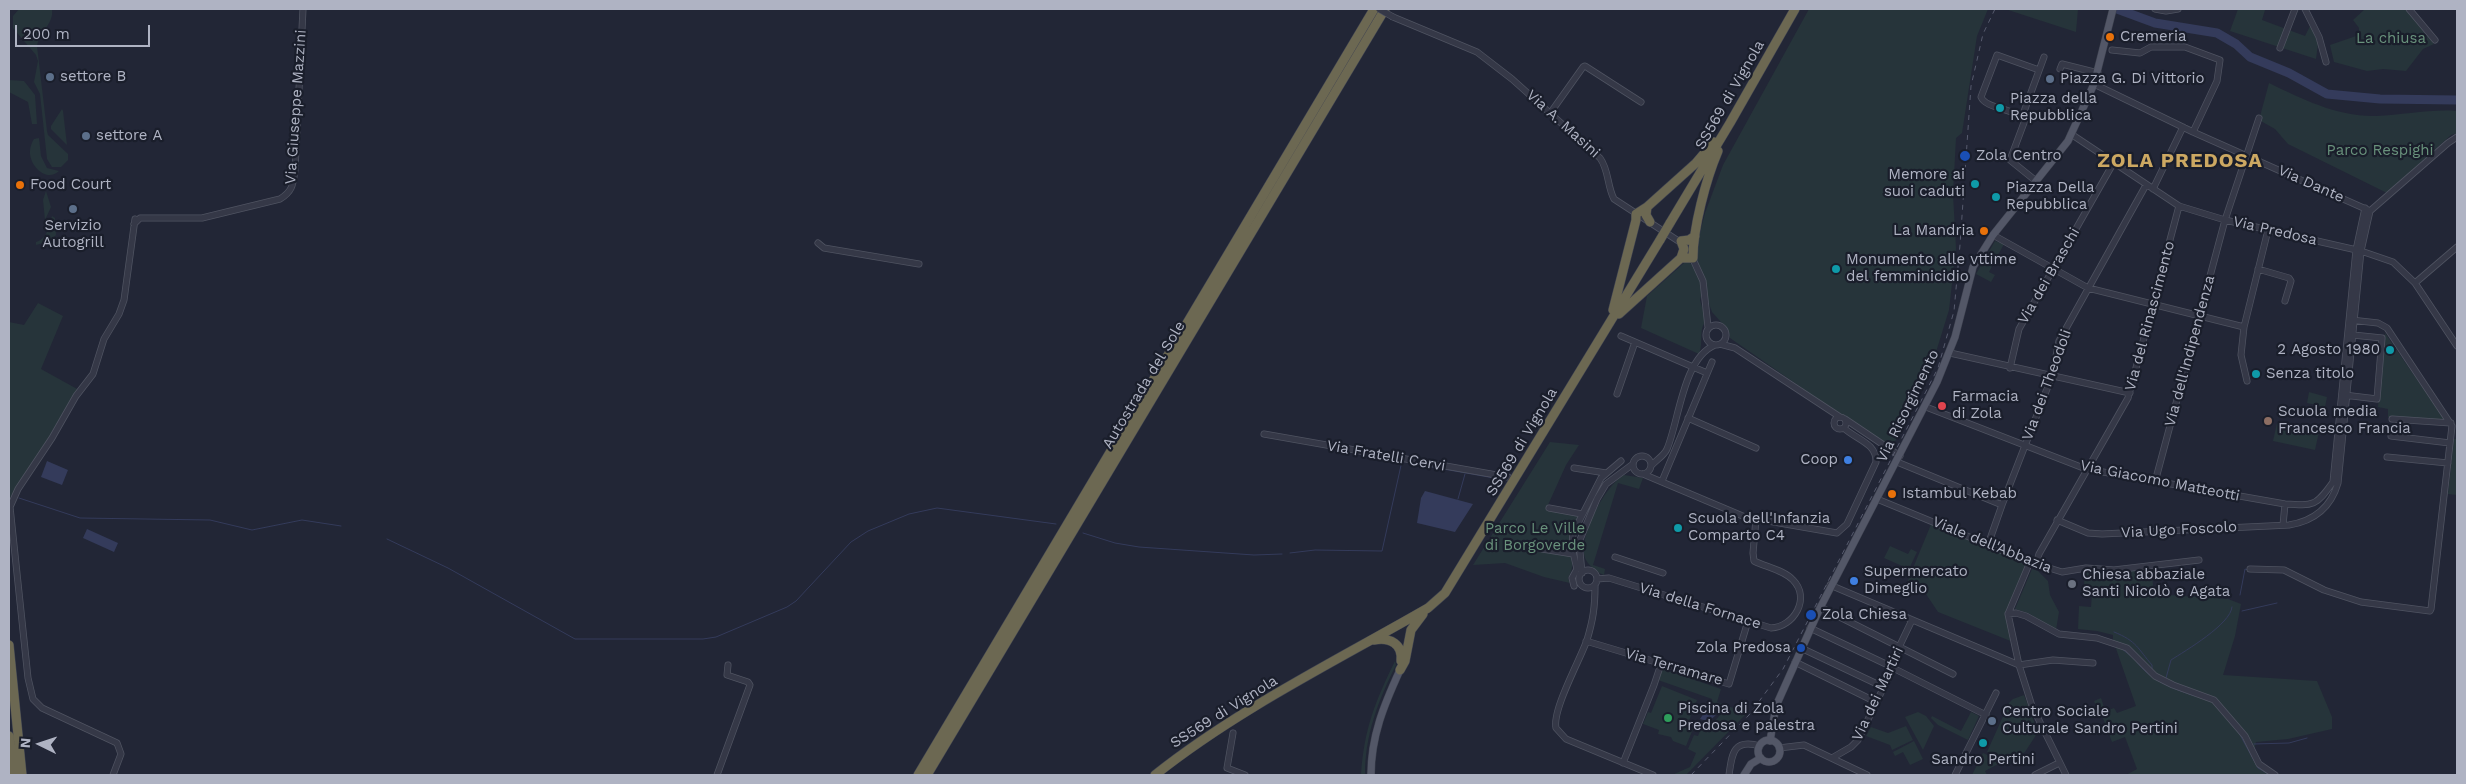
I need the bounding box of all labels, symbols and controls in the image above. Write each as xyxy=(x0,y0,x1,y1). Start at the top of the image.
scale bar xyxy=(18,15,152,47)
text: 200 m xyxy=(23,25,70,43)
place label: Cremeria xyxy=(2120,28,2186,46)
street label: Via Giuseppe Mazzini xyxy=(282,29,310,185)
park label: La chiusa xyxy=(2356,30,2426,48)
marker: Cremeria xyxy=(2104,31,2116,43)
street label: SS569 di Vignola xyxy=(1691,37,1769,153)
place label: settore B xyxy=(60,68,126,86)
place label: Piazza G. Di Vittorio xyxy=(2060,70,2204,88)
marker: settore B xyxy=(44,71,56,83)
marker: Piazza G. Di Vittorio xyxy=(2044,73,2056,85)
street label: Via A. Masini xyxy=(1522,86,1604,162)
place label: Piazza della Repubblica xyxy=(2010,90,2097,125)
marker: Piazza della Repubblica xyxy=(1994,102,2006,114)
place label: settore A xyxy=(96,127,162,145)
marker: settore A xyxy=(80,130,92,142)
park label: Parco Respighi xyxy=(2327,142,2433,160)
place label: Zola Centro xyxy=(1976,147,2062,165)
marker: Zola Centro xyxy=(1958,149,1972,163)
district label: ZOLA PREDOSA xyxy=(2096,149,2264,173)
street label: Via Dante xyxy=(2275,161,2347,207)
place label: Memore ai suoi caduti xyxy=(1884,166,1965,201)
place label: Food Court xyxy=(30,176,111,194)
marker: Memore ai suoi caduti xyxy=(1969,178,1981,190)
marker: Food Court xyxy=(14,179,26,191)
place label: Piazza Della Repubblica xyxy=(2006,179,2094,214)
marker: Piazza Della Repubblica xyxy=(1990,191,2002,203)
marker: Servizio Autogrill xyxy=(67,203,79,215)
street label: Via Predosa xyxy=(2231,213,2319,249)
place label: Servizio Autogrill xyxy=(42,217,104,252)
place label: La Mandria xyxy=(1893,222,1974,240)
marker: La Mandria xyxy=(1978,225,1990,237)
street label: Via dei Braschi xyxy=(2014,225,2084,327)
street label: Via del Rinascimento xyxy=(2121,239,2179,393)
place label: Monumento alle vttime del femminicidio xyxy=(1846,251,2017,286)
marker: Monumento alle vttime del femminicidio xyxy=(1830,263,1842,275)
street label: Via dell'Indipendenza xyxy=(2161,273,2219,429)
street label: Autostrada del Sole xyxy=(1099,318,1189,452)
street label: Via dei Theodoli xyxy=(2019,327,2075,443)
place label: 2 Agosto 1980 xyxy=(2277,341,2380,359)
marker: 2 Agosto 1980 xyxy=(2384,344,2396,356)
street label: Via Risorgimento xyxy=(1873,347,1943,465)
place label: Senza titolo xyxy=(2266,365,2354,383)
marker: Senza titolo xyxy=(2250,368,2262,380)
street label: SS569 di Vignola xyxy=(1483,385,1561,499)
place label: Farmacia di Zola xyxy=(1952,388,2019,423)
marker: Farmacia di Zola xyxy=(1936,400,1948,412)
place label: Scuola media Francesco Francia xyxy=(2278,403,2411,438)
marker: Scuola media Francesco Francia xyxy=(2262,415,2274,427)
street label: Via Fratelli Cervi xyxy=(1325,437,1447,475)
place label: Coop xyxy=(1800,451,1838,469)
marker: Coop xyxy=(1842,454,1854,466)
street label: Via Giacomo Matteotti xyxy=(2079,457,2241,505)
place label: Istambul Kebab xyxy=(1902,485,2017,503)
marker: Istambul Kebab xyxy=(1886,488,1898,500)
place label: Scuola dell'Infanzia Comparto C4 xyxy=(1688,510,1830,545)
street label: Viale dell'Abbazia xyxy=(1930,513,2054,577)
street label: Via Ugo Foscolo xyxy=(2121,518,2237,542)
park label: Parco Le Ville di Borgoverde xyxy=(1485,520,1585,555)
marker: Scuola dell'Infanzia Comparto C4 xyxy=(1672,522,1684,534)
place label: Supermercato Dimeglio xyxy=(1864,563,1968,598)
place label: Chiesa abbaziale Santi Nicolò e Agata xyxy=(2082,566,2230,601)
marker: Supermercato Dimeglio xyxy=(1848,575,1860,587)
marker: Chiesa abbaziale Santi Nicolò e Agata xyxy=(2066,578,2078,590)
street label: Via della Fornace xyxy=(1637,579,1763,633)
place label: Zola Chiesa xyxy=(1822,606,1907,624)
marker: Zola Chiesa xyxy=(1804,608,1818,622)
place label: Zola Predosa xyxy=(1696,639,1791,657)
marker: Zola Predosa xyxy=(1795,642,1807,654)
street label: Via Terramare xyxy=(1623,644,1725,690)
street label: Via dei Martiri xyxy=(1848,644,1908,744)
street label: SS569 di Vignola xyxy=(1167,672,1281,752)
place label: Piscina di Zola Predosa e palestra xyxy=(1678,700,1815,735)
place label: Centro Sociale Culturale Sandro Pertini xyxy=(2002,703,2178,738)
marker: Piscina di Zola Predosa e palestra xyxy=(1662,712,1674,724)
marker: Centro Sociale Culturale Sandro Pertini xyxy=(1986,715,1998,727)
north arrow xyxy=(15,719,65,769)
text: N xyxy=(17,737,33,749)
marker: Sandro Pertini xyxy=(1977,737,1989,749)
place label: Sandro Pertini xyxy=(1931,751,2035,769)

